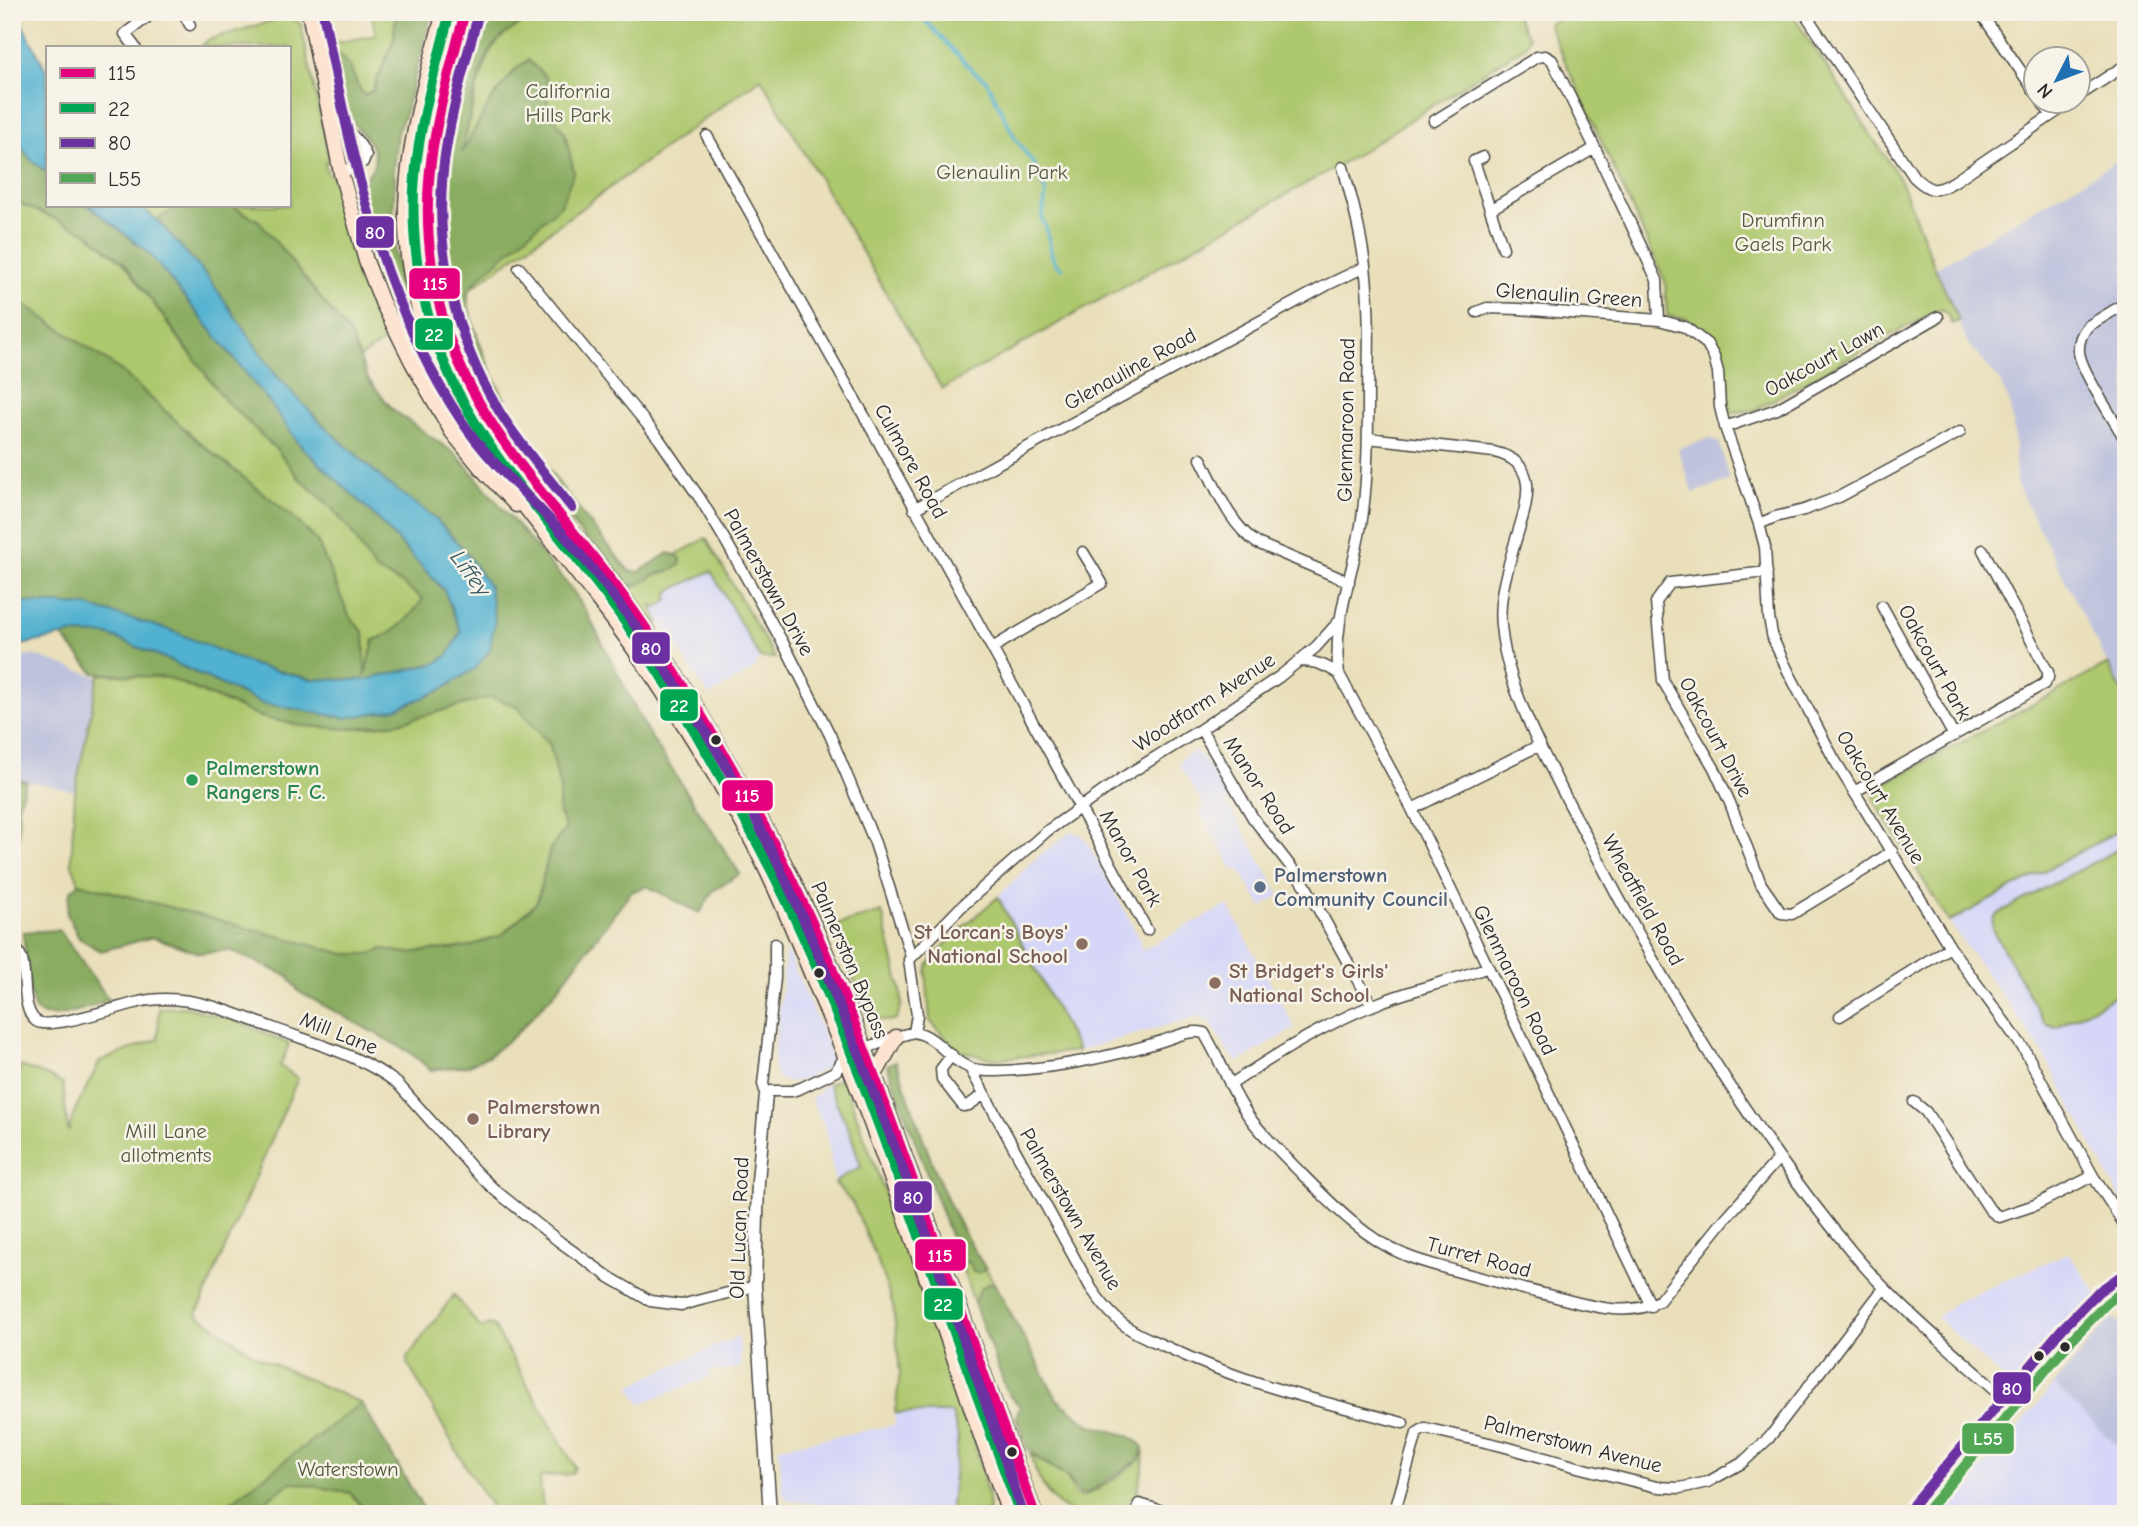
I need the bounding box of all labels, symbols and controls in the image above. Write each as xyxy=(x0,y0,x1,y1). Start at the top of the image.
legend xyxy=(46,46,290,206)
north arrow xyxy=(2022,46,2092,116)
text: 115 xyxy=(108,61,136,85)
park label: California Hills Park xyxy=(525,79,611,127)
text: N xyxy=(2033,79,2057,103)
text: 22 xyxy=(108,97,130,121)
text: 80 xyxy=(108,131,132,155)
park label: Glenaulin Park xyxy=(936,160,1068,184)
text: L55 xyxy=(108,167,141,191)
park label: Drumfinn Gaels Park xyxy=(1735,208,1831,256)
line badge: 80 xyxy=(355,215,395,249)
text: 80 xyxy=(365,222,385,244)
line badge: 115 xyxy=(408,267,461,300)
text: 115 xyxy=(422,273,448,295)
street label: Glenaulin Green xyxy=(1495,278,1643,312)
street label: Oakcourt Lawn xyxy=(1760,316,1888,402)
line badge: 22 xyxy=(414,317,454,351)
street label: Glenauline Road xyxy=(1060,323,1200,415)
text: 22 xyxy=(425,324,443,346)
street label: Glenmaroon Road xyxy=(1333,338,1359,502)
street label: Culmore Road xyxy=(870,399,952,523)
street label: Palmerstown Drive xyxy=(719,504,819,660)
water label: Liffey xyxy=(445,545,498,603)
street label: Oakcourt Park xyxy=(1894,600,1976,724)
line badge: 80 xyxy=(631,631,671,665)
text: 80 xyxy=(641,638,661,660)
street label: Woodfarm Avenue xyxy=(1129,647,1279,757)
street label: Oakcourt Drive xyxy=(1674,673,1758,801)
line badge: 22 xyxy=(659,688,699,722)
text: 22 xyxy=(670,695,688,717)
street label: Oakcourt Avenue xyxy=(1832,726,1930,868)
street label: Manor Road xyxy=(1218,732,1300,838)
unlabelled marker xyxy=(709,733,723,747)
place label: Palmerstown Rangers F. C. xyxy=(206,756,325,804)
marker: Palmerstown Rangers F. C. xyxy=(184,772,200,788)
line badge: 115 xyxy=(721,779,774,812)
text: 115 xyxy=(734,785,760,807)
street label: Manor Park xyxy=(1095,806,1167,910)
street label: Wheatfield Road xyxy=(1597,830,1689,970)
place label: Palmerstown Community Council xyxy=(1274,863,1448,911)
street label: Palmerston Bypass xyxy=(806,878,894,1042)
marker: Palmerstown Community Council xyxy=(1252,879,1268,895)
street label: Glenmaroon Road xyxy=(1468,901,1562,1059)
place label: St Lorcan's Boys' National School xyxy=(914,920,1068,968)
marker: St Lorcan's Boys' National School xyxy=(1074,936,1090,952)
place label: St Bridget's Girls' National School xyxy=(1229,959,1388,1007)
unlabelled marker xyxy=(812,966,826,980)
marker: St Bridget's Girls' National School xyxy=(1207,975,1223,991)
street label: Mill Lane xyxy=(297,1007,381,1059)
place label: Palmerstown Library xyxy=(487,1095,600,1143)
marker: Palmerstown Library xyxy=(465,1111,481,1127)
park label: Mill Lane allotments xyxy=(120,1119,212,1167)
street label: Palmerstown Avenue xyxy=(1015,1124,1127,1294)
street label: Old Lucan Road xyxy=(725,1157,753,1299)
line badge: 80 xyxy=(893,1180,933,1214)
text: 80 xyxy=(903,1187,923,1209)
street label: Turret Road xyxy=(1424,1232,1534,1282)
line badge: 115 xyxy=(914,1238,967,1272)
text: 115 xyxy=(927,1245,953,1267)
line badge: 22 xyxy=(923,1287,964,1321)
text: 22 xyxy=(934,1294,952,1316)
unlabelled marker xyxy=(2058,1340,2072,1354)
unlabelled marker xyxy=(2032,1349,2046,1363)
line badge: 80 xyxy=(1992,1371,2032,1405)
text: 80 xyxy=(2002,1378,2022,1400)
street label: Palmerstown Avenue xyxy=(1481,1410,1665,1478)
line badge: L55 xyxy=(1961,1422,2015,1455)
text: L55 xyxy=(1973,1428,2003,1450)
unlabelled marker xyxy=(1005,1445,1019,1459)
park label: Waterstown xyxy=(297,1457,399,1481)

